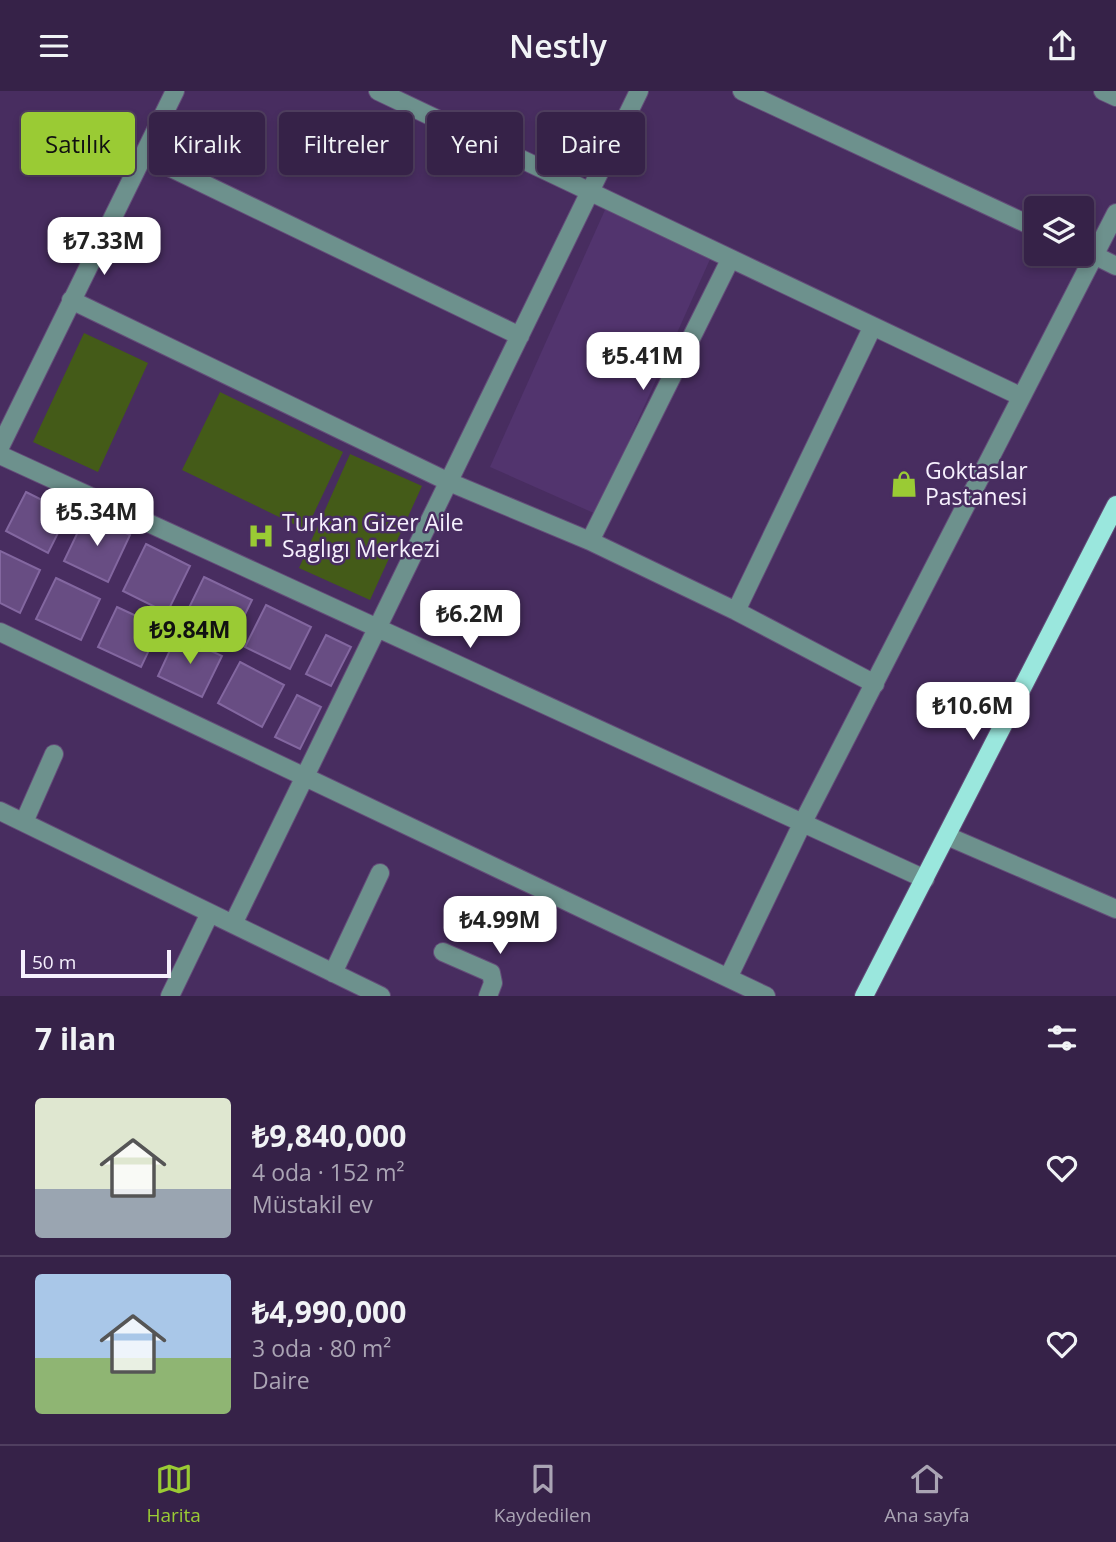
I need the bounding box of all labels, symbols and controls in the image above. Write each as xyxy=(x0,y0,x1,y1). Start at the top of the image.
text: Nestly xyxy=(509,24,607,67)
icon: menu xyxy=(35,27,73,65)
icon: share xyxy=(1043,27,1081,65)
chip: Satılık xyxy=(21,112,135,175)
chip: Kiralık xyxy=(149,112,265,175)
chip: Filtreler xyxy=(279,112,413,175)
chip: Yeni xyxy=(427,112,523,175)
chip: Daire xyxy=(537,112,645,175)
map controls xyxy=(1024,196,1094,266)
button: layers xyxy=(1024,196,1094,266)
pin: ₺7.33M xyxy=(47,218,161,277)
text: ₺7.33M xyxy=(64,224,144,256)
pin: ₺5.41M xyxy=(586,333,700,392)
text: ₺5.41M xyxy=(603,339,683,371)
place label: Goktaslar Pastanesi xyxy=(925,454,1028,512)
shop icon: Goktaslar Pastanesi xyxy=(889,469,919,499)
pin: ₺5.34M xyxy=(40,489,154,548)
text: ₺5.34M xyxy=(57,495,137,527)
place label: Turkan Gizer Aile Saglıgı Merkezi xyxy=(282,506,464,564)
hospital icon: Turkan Gizer Aile Saglıgı Merkezi xyxy=(246,521,276,551)
pin: ₺6.2M xyxy=(421,591,519,650)
text: ₺6.2M xyxy=(436,597,504,629)
pin: ₺9.84M xyxy=(133,607,247,666)
text: ₺9.84M xyxy=(150,613,230,645)
pin: ₺10.6M xyxy=(916,683,1030,742)
text: ₺10.6M xyxy=(933,689,1013,721)
pin: ₺4.99M xyxy=(443,897,557,956)
text: ₺4.99M xyxy=(460,903,540,935)
scale bar xyxy=(21,947,172,979)
text: 50 m xyxy=(32,949,76,975)
text: 7 ilan xyxy=(35,1018,116,1059)
icon: filters xyxy=(1043,1019,1081,1057)
text: ₺9,840,000 xyxy=(252,1115,406,1156)
icon: home xyxy=(91,1126,175,1210)
icon: heart xyxy=(1043,1149,1081,1187)
text: 4 oda · 152 m² xyxy=(252,1156,405,1188)
text: Müstakil ev xyxy=(252,1188,373,1220)
text: ₺4,990,000 xyxy=(252,1291,406,1332)
icon: home xyxy=(91,1302,175,1386)
icon: heart xyxy=(1043,1325,1081,1363)
text: 3 oda · 80 m² xyxy=(252,1332,391,1364)
text: Daire xyxy=(252,1364,310,1396)
tab: Harita xyxy=(146,1460,201,1528)
tab: Kaydedilen xyxy=(494,1460,591,1528)
tab: Ana sayfa xyxy=(884,1460,970,1528)

